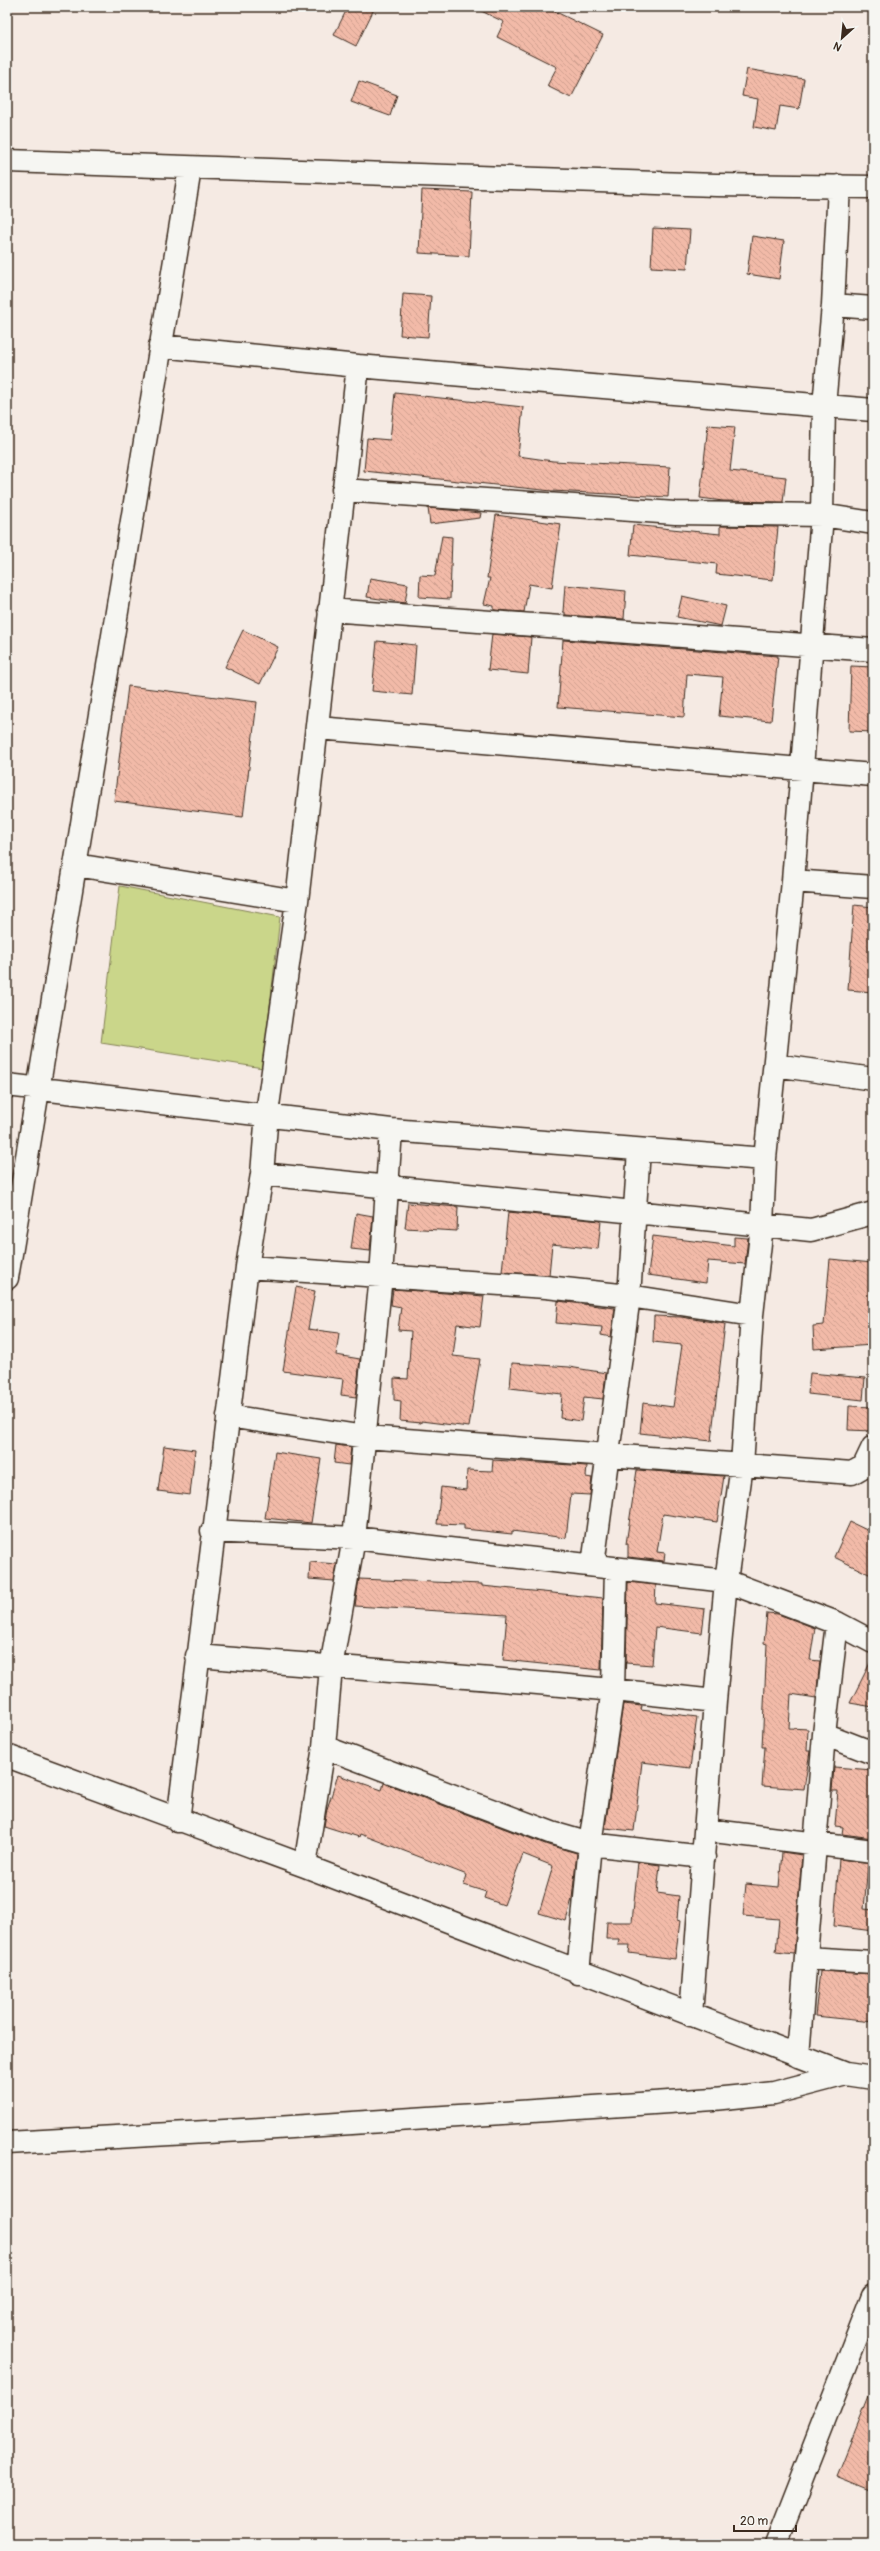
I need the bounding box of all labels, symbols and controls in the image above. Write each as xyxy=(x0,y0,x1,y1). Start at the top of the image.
north arrow xyxy=(822,18,862,58)
text: N xyxy=(831,39,844,54)
scale bar xyxy=(734,2507,796,2533)
text: 20 m xyxy=(740,2514,769,2529)

